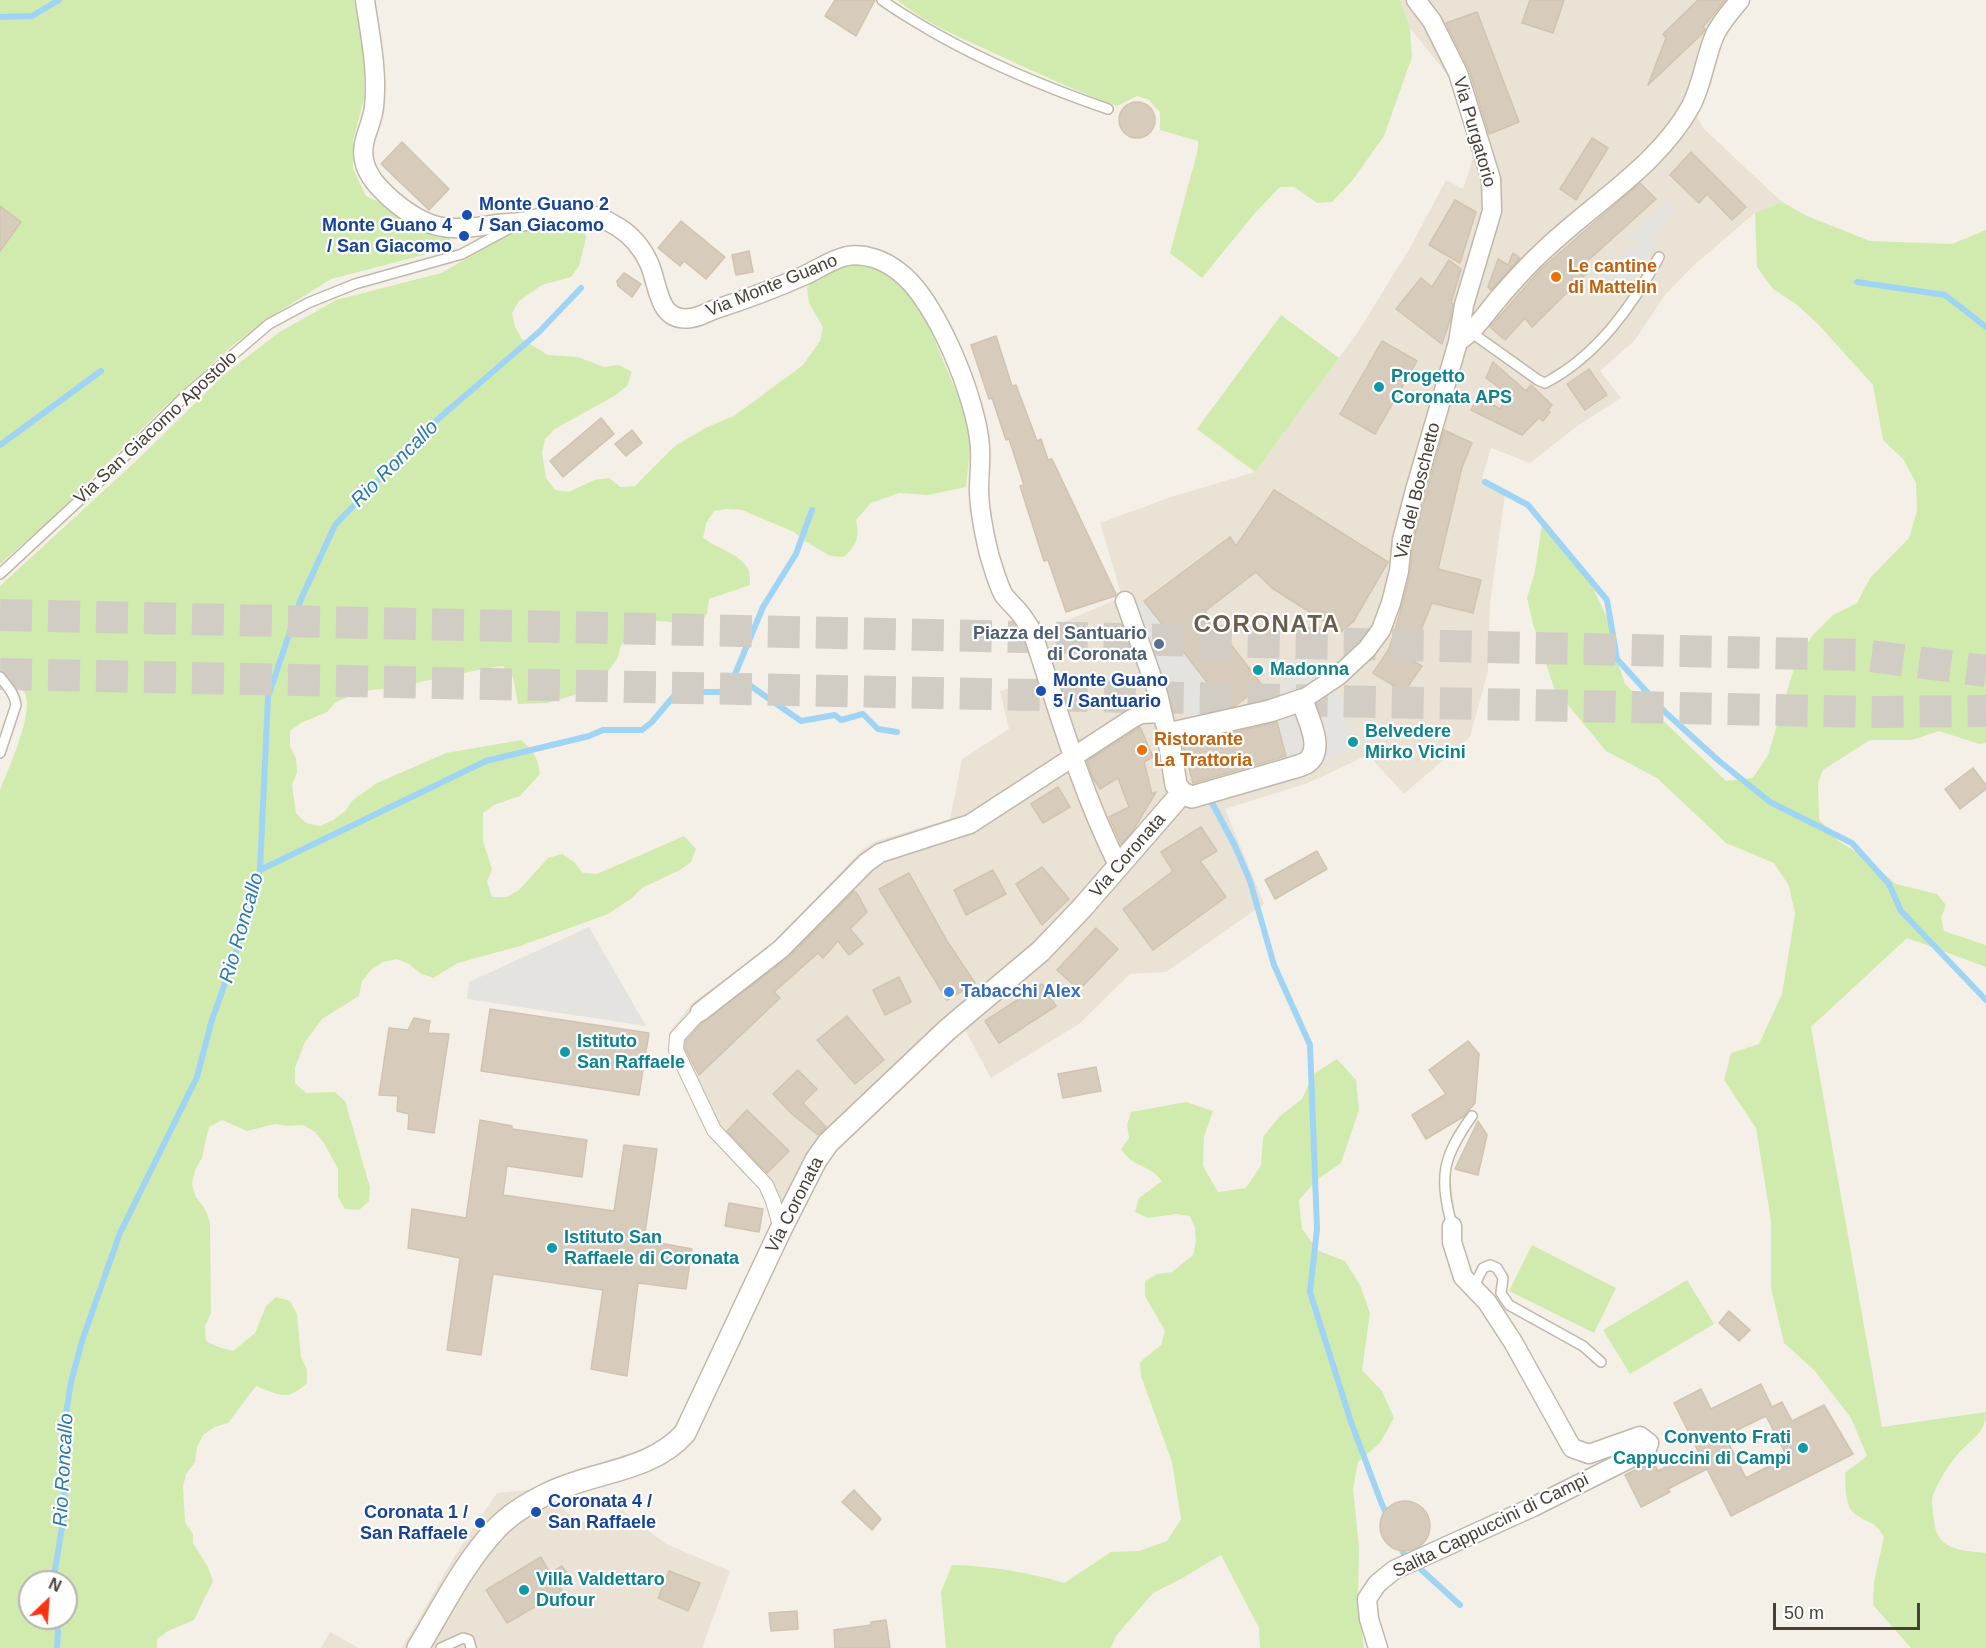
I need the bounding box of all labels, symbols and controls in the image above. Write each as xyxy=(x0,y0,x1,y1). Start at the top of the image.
street label: Via Purgatorio xyxy=(1448,74,1500,190)
place label: Monte Guano 2 / San Giacomo xyxy=(479,194,609,236)
marker: Monte Guano 2 / San Giacomo xyxy=(460,208,474,222)
place label: Monte Guano 4 / San Giacomo xyxy=(322,215,452,258)
marker: Monte Guano 4 / San Giacomo xyxy=(457,229,471,243)
street label: Via Monte Guano xyxy=(703,250,841,322)
place label: Le cantine di Mattelin xyxy=(1568,256,1657,298)
marker: Le cantine di Mattelin xyxy=(1549,270,1563,284)
street label: Via San Giacomo Apostolo xyxy=(70,347,242,509)
place label: Progetto Coronata APS xyxy=(1391,366,1512,409)
marker: Progetto Coronata APS xyxy=(1372,380,1386,394)
water label: Rio Roncallo xyxy=(346,415,444,513)
street label: Via del Boschetto xyxy=(1391,421,1445,561)
district label: CORONATA xyxy=(1193,611,1341,639)
place label: Piazza del Santuario di Coronata xyxy=(973,623,1147,666)
marker: Piazza del Santuario di Coronata xyxy=(1152,637,1166,651)
place label: Madonna xyxy=(1270,659,1349,681)
marker: Madonna xyxy=(1251,663,1265,677)
place label: Monte Guano 5 / Santuario xyxy=(1053,670,1168,712)
marker: Monte Guano 5 / Santuario xyxy=(1034,684,1048,698)
place label: Belvedere Mirko Vicini xyxy=(1365,721,1466,764)
place label: Ristorante La Trattoria xyxy=(1154,729,1252,771)
marker: Belvedere Mirko Vicini xyxy=(1346,735,1360,749)
marker: Ristorante La Trattoria xyxy=(1135,743,1149,757)
street label: Via Coronata xyxy=(1085,809,1171,903)
water label: Rio Roncallo xyxy=(215,870,269,986)
place label: Tabacchi Alex xyxy=(961,981,1081,1003)
marker: Tabacchi Alex xyxy=(942,985,956,999)
place label: Istituto San Raffaele xyxy=(577,1031,685,1074)
marker: Istituto San Raffaele xyxy=(558,1045,572,1059)
street label: Via Coronata xyxy=(762,1153,828,1257)
place label: Istituto San Raffaele di Coronata xyxy=(564,1227,739,1270)
marker: Istituto San Raffaele di Coronata xyxy=(545,1241,559,1255)
water label: Rio Roncallo xyxy=(49,1413,79,1527)
place label: Convento Frati Cappuccini di Campi xyxy=(1613,1427,1791,1470)
marker: Convento Frati Cappuccini di Campi xyxy=(1796,1441,1810,1455)
street label: Salita Cappuccini di Campi xyxy=(1390,1469,1592,1583)
place label: Coronata 4 / San Raffaele xyxy=(548,1491,656,1534)
place label: Coronata 1 / San Raffaele xyxy=(360,1502,468,1544)
marker: Coronata 4 / San Raffaele xyxy=(529,1505,543,1519)
marker: Coronata 1 / San Raffaele xyxy=(473,1516,487,1530)
place label: Villa Valdettaro Dufour xyxy=(536,1569,665,1612)
north arrow xyxy=(18,1570,78,1630)
text: N xyxy=(46,1575,64,1595)
marker: Villa Valdettaro Dufour xyxy=(517,1583,531,1597)
scale bar xyxy=(1776,1591,1923,1629)
text: 50 m xyxy=(1784,1603,1824,1623)

